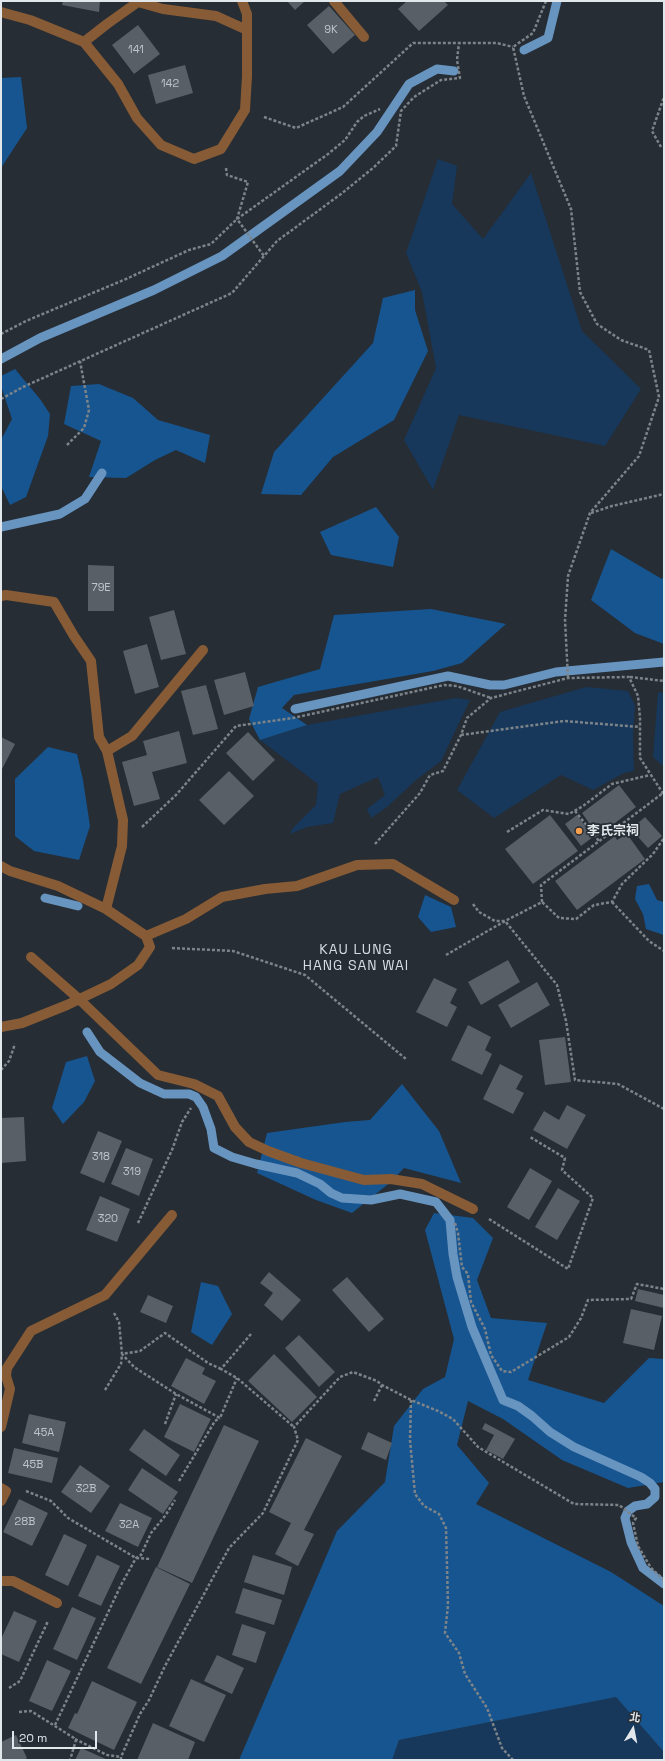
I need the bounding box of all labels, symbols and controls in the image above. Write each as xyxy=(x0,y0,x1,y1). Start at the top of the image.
house number: 9K xyxy=(324,23,338,37)
house number: 141 xyxy=(128,43,144,57)
house number: 142 xyxy=(161,77,179,91)
house number: 79E xyxy=(91,581,111,595)
place label: 李氏宗祠 xyxy=(587,823,639,839)
marker: 李氏宗祠 xyxy=(574,826,584,836)
district label: KAU LUNG HANG SAN WAI xyxy=(303,942,409,974)
house number: 318 xyxy=(92,1150,110,1164)
house number: 319 xyxy=(123,1165,141,1179)
house number: 320 xyxy=(98,1212,118,1226)
house number: 45A xyxy=(34,1426,54,1440)
house number: 45B xyxy=(23,1458,43,1472)
house number: 32B xyxy=(76,1482,96,1496)
house number: 28B xyxy=(15,1515,35,1529)
house number: 32A xyxy=(119,1518,139,1532)
north arrow xyxy=(613,1709,653,1749)
text: 北 xyxy=(628,1709,642,1725)
scale bar xyxy=(14,1723,99,1749)
text: 20 m xyxy=(19,1730,47,1746)

